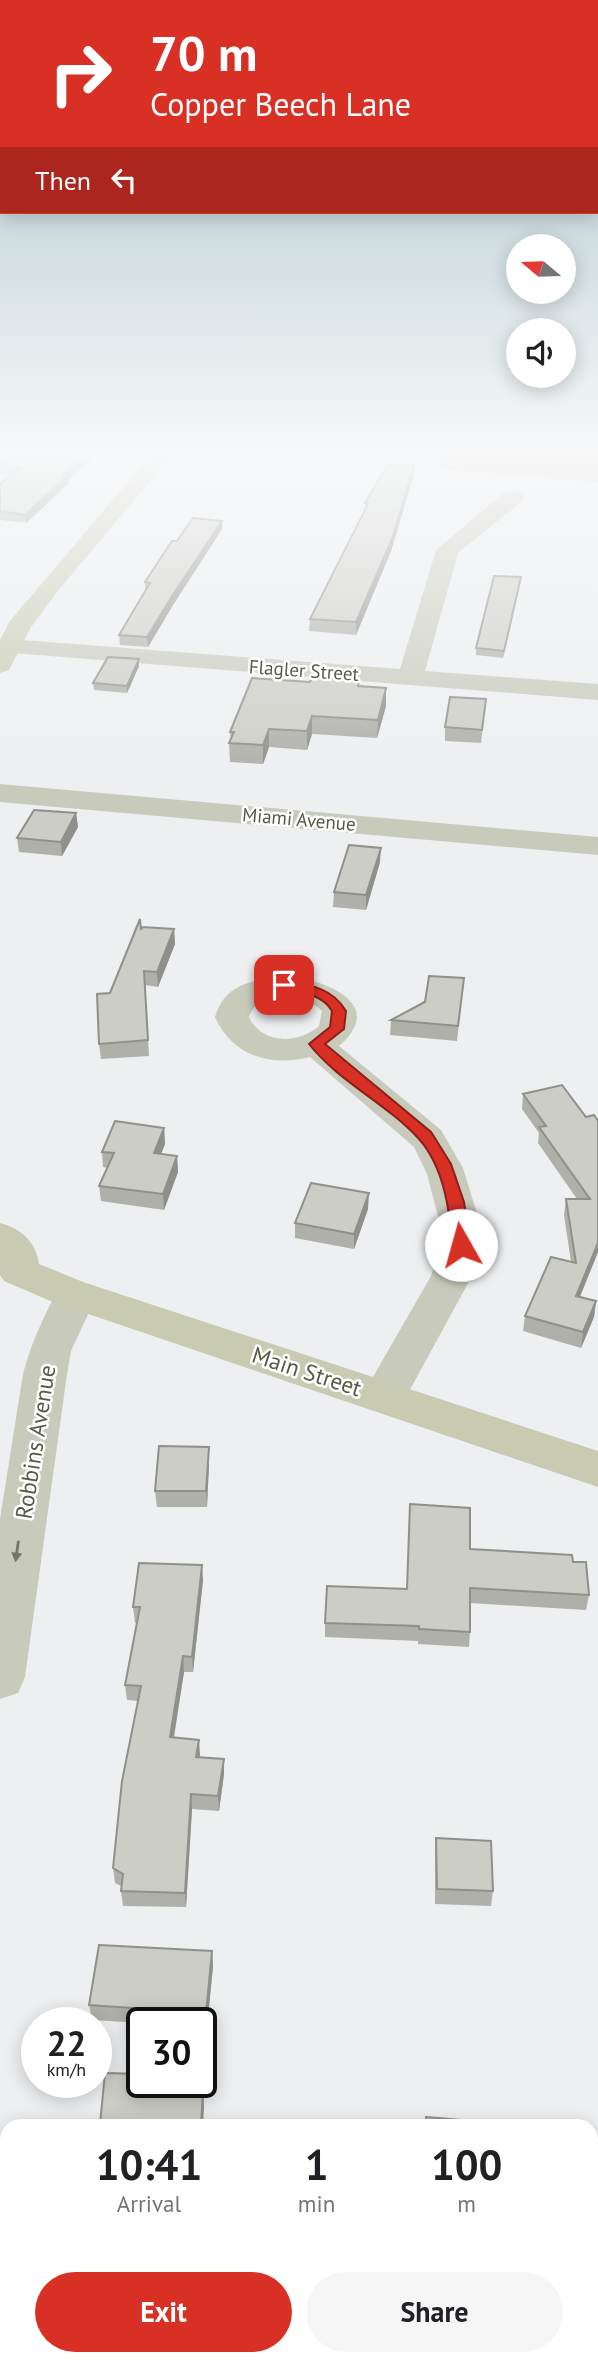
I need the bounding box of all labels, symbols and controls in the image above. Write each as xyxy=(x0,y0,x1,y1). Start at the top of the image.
text: 70 m xyxy=(150,21,257,85)
icon: right xyxy=(35,28,126,119)
text: Copper Beech Lane xyxy=(150,83,411,125)
icon: left xyxy=(105,161,143,199)
text: Then xyxy=(35,164,91,197)
north arrow xyxy=(506,234,576,304)
map controls xyxy=(506,234,576,388)
button: sound xyxy=(506,318,576,388)
street label: Flagler Street xyxy=(248,654,360,686)
street label: Miami Avenue xyxy=(241,802,357,836)
pin xyxy=(254,955,314,1015)
icon: arrive xyxy=(265,966,303,1004)
position arrow xyxy=(424,1208,498,1282)
street label: Main Street xyxy=(249,1340,366,1402)
street label: Robbins Avenue xyxy=(9,1363,61,1521)
one-way arrow xyxy=(12,1540,23,1562)
speed limit sign: 30 xyxy=(126,2007,217,2098)
text: 22 xyxy=(47,2020,86,2066)
text: km/h xyxy=(47,2058,86,2081)
text: 10:41 xyxy=(96,2137,202,2192)
text: 1 xyxy=(305,2137,328,2192)
text: 100 xyxy=(431,2137,502,2192)
text: Arrival xyxy=(117,2189,181,2218)
text: min xyxy=(298,2189,335,2218)
text: m xyxy=(457,2189,476,2218)
button: Exit xyxy=(35,2272,292,2352)
button: Share xyxy=(306,2272,563,2352)

